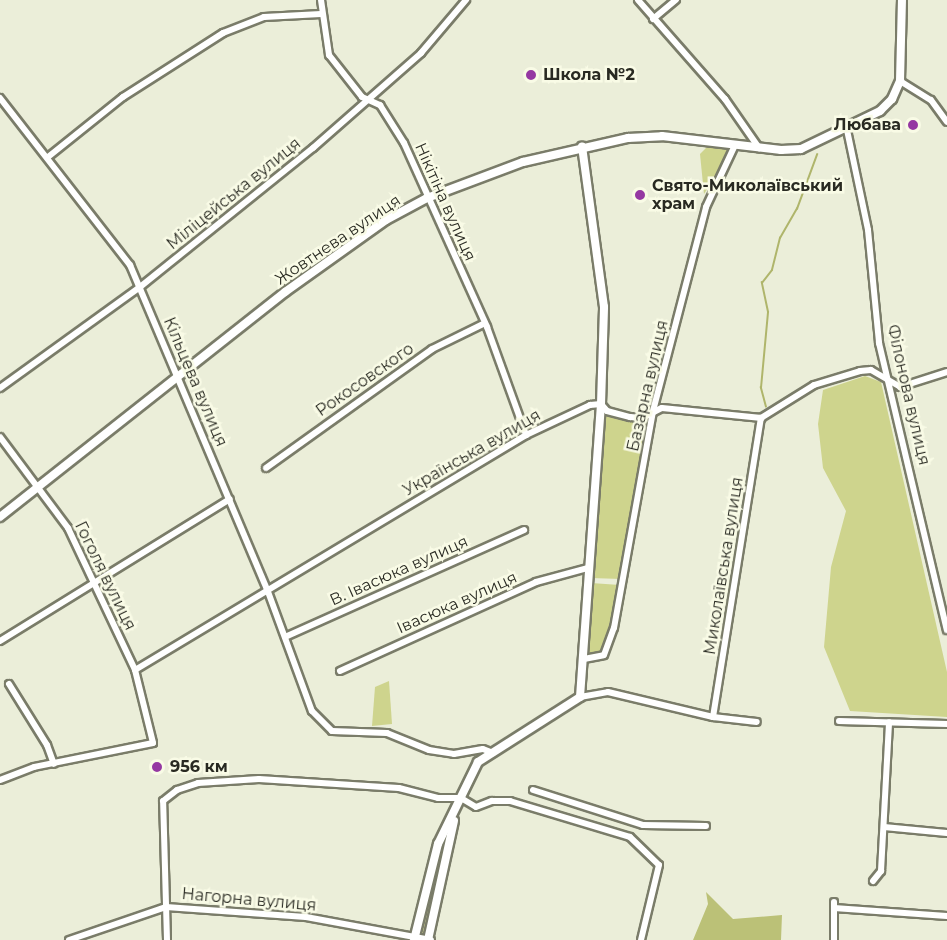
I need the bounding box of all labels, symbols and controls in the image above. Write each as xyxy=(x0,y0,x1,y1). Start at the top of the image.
place label: Школа №2 xyxy=(543,65,635,85)
marker: Школа №2 xyxy=(524,68,538,82)
place label: Любава xyxy=(834,115,901,135)
marker: Любава xyxy=(906,118,920,132)
street label: Міліцейська вулиця xyxy=(163,134,305,254)
street label: Нікітіна вулиця xyxy=(410,140,480,264)
place label: Свято-Миколаївський храм xyxy=(652,176,843,214)
marker: Свято-Миколаївський храм xyxy=(633,188,647,202)
street label: Жовтнева вулиця xyxy=(272,191,404,289)
street label: Кільцева вулиця xyxy=(159,314,231,450)
street label: Базарна вулиця xyxy=(624,318,672,454)
street label: Філонова вулиця xyxy=(882,323,934,467)
street label: Рокосовского xyxy=(312,339,418,421)
street label: Українська вулиця xyxy=(400,406,544,500)
street label: Миколаївська вулиця xyxy=(700,476,748,656)
street label: Гоголя вулиця xyxy=(70,518,140,634)
street label: В. Івасюка вулиця xyxy=(327,532,471,610)
street label: Івасюка вулиця xyxy=(394,568,520,638)
place label: 956 км xyxy=(170,757,228,777)
marker: 956 км xyxy=(148,758,166,776)
street label: Нагорна вулиця xyxy=(181,885,317,915)

